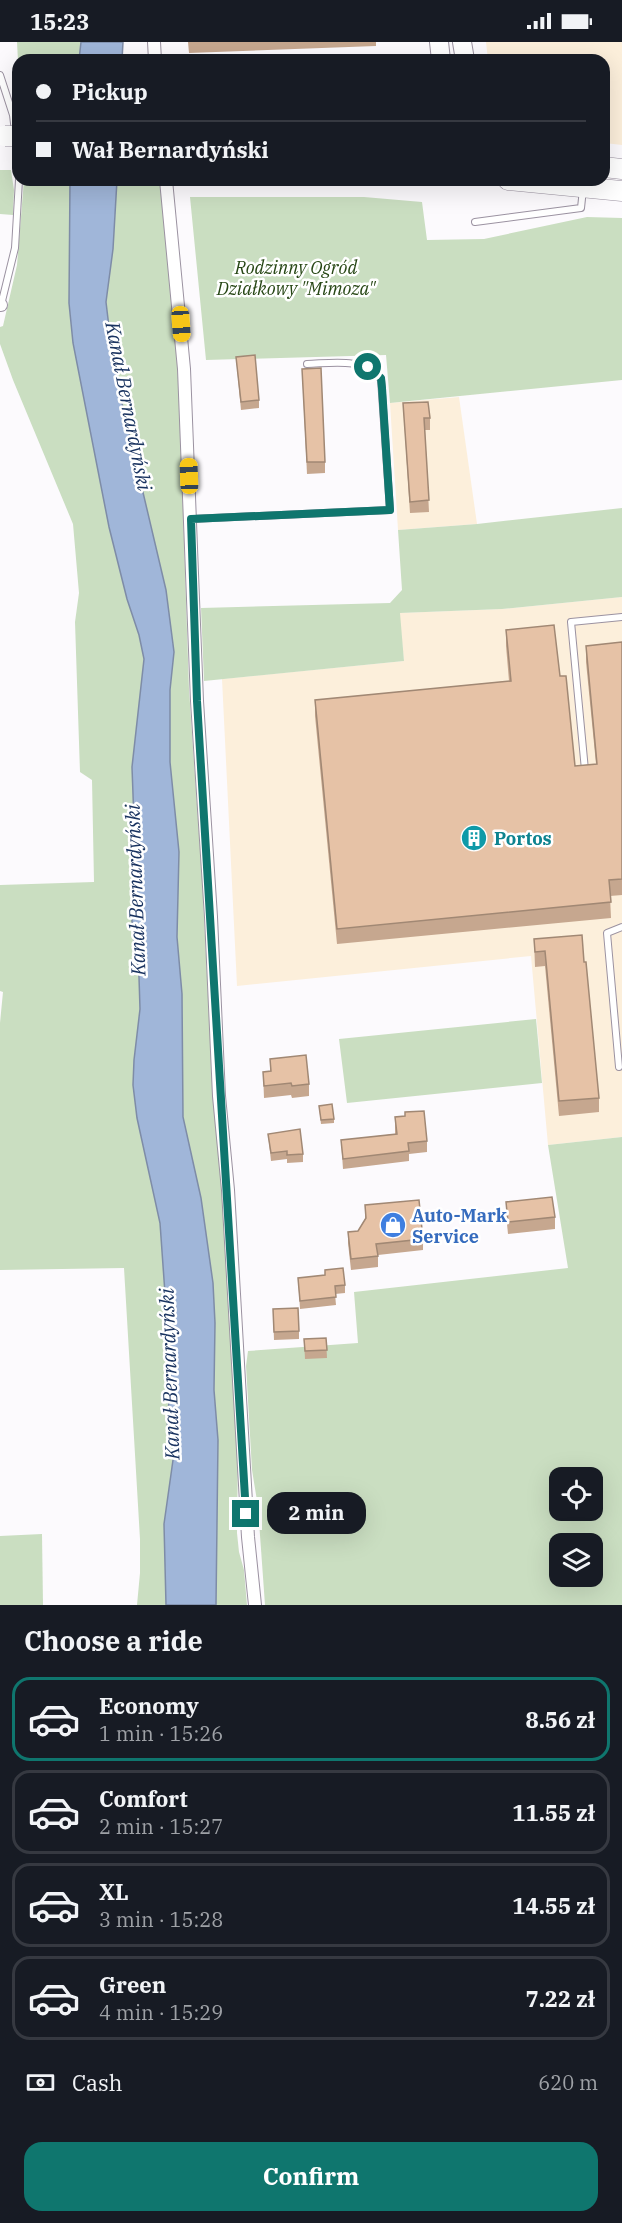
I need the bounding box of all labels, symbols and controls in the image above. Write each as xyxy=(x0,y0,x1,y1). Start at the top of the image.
text: 15:23 xyxy=(30,7,89,36)
text: Pickup xyxy=(72,77,148,106)
text: Wał Bernardyński xyxy=(72,135,269,164)
park label: Rodzinny Ogród Działkowy "Mimoza" xyxy=(216,256,376,300)
car xyxy=(171,305,191,343)
water label: Kanał Bernardyński xyxy=(99,318,159,493)
route start xyxy=(354,353,381,380)
car xyxy=(179,458,199,494)
water label: Kanał Bernardyński xyxy=(119,804,152,977)
building icon: Portos xyxy=(459,823,489,853)
place label: Portos xyxy=(494,827,552,850)
place label: Auto-Mark Service xyxy=(412,1204,508,1248)
shop icon: Auto-Mark Service xyxy=(378,1210,408,1240)
water label: Kanał Bernardyński xyxy=(153,1288,186,1461)
map controls xyxy=(549,1467,603,1587)
button: locate xyxy=(549,1467,603,1521)
callout: 2 min xyxy=(267,1493,366,1535)
text: 2 min xyxy=(289,1499,345,1526)
route end xyxy=(232,1500,259,1527)
button: layers xyxy=(549,1533,603,1587)
text: Choose a ride xyxy=(24,1623,203,1658)
text: Economy xyxy=(99,1691,199,1720)
icon: car xyxy=(27,1692,81,1746)
text: 8.56 zł xyxy=(525,1705,595,1734)
text: 1 min · 15:26 xyxy=(99,1720,223,1747)
text: Comfort xyxy=(99,1784,188,1813)
icon: car xyxy=(27,1785,81,1839)
text: 11.55 zł xyxy=(512,1798,595,1827)
text: 2 min · 15:27 xyxy=(99,1813,223,1840)
text: XL xyxy=(99,1877,129,1906)
icon: car xyxy=(27,1878,81,1932)
text: 14.55 zł xyxy=(512,1891,595,1920)
text: 3 min · 15:28 xyxy=(99,1906,223,1933)
text: Green xyxy=(99,1970,166,1999)
icon: car xyxy=(27,1971,81,2025)
text: 7.22 zł xyxy=(525,1984,595,2013)
text: 4 min · 15:29 xyxy=(99,1999,223,2026)
icon: cash xyxy=(24,2066,57,2099)
text: Cash xyxy=(72,2068,123,2097)
text: 620 m xyxy=(538,2069,598,2096)
button: Confirm xyxy=(24,2142,598,2211)

